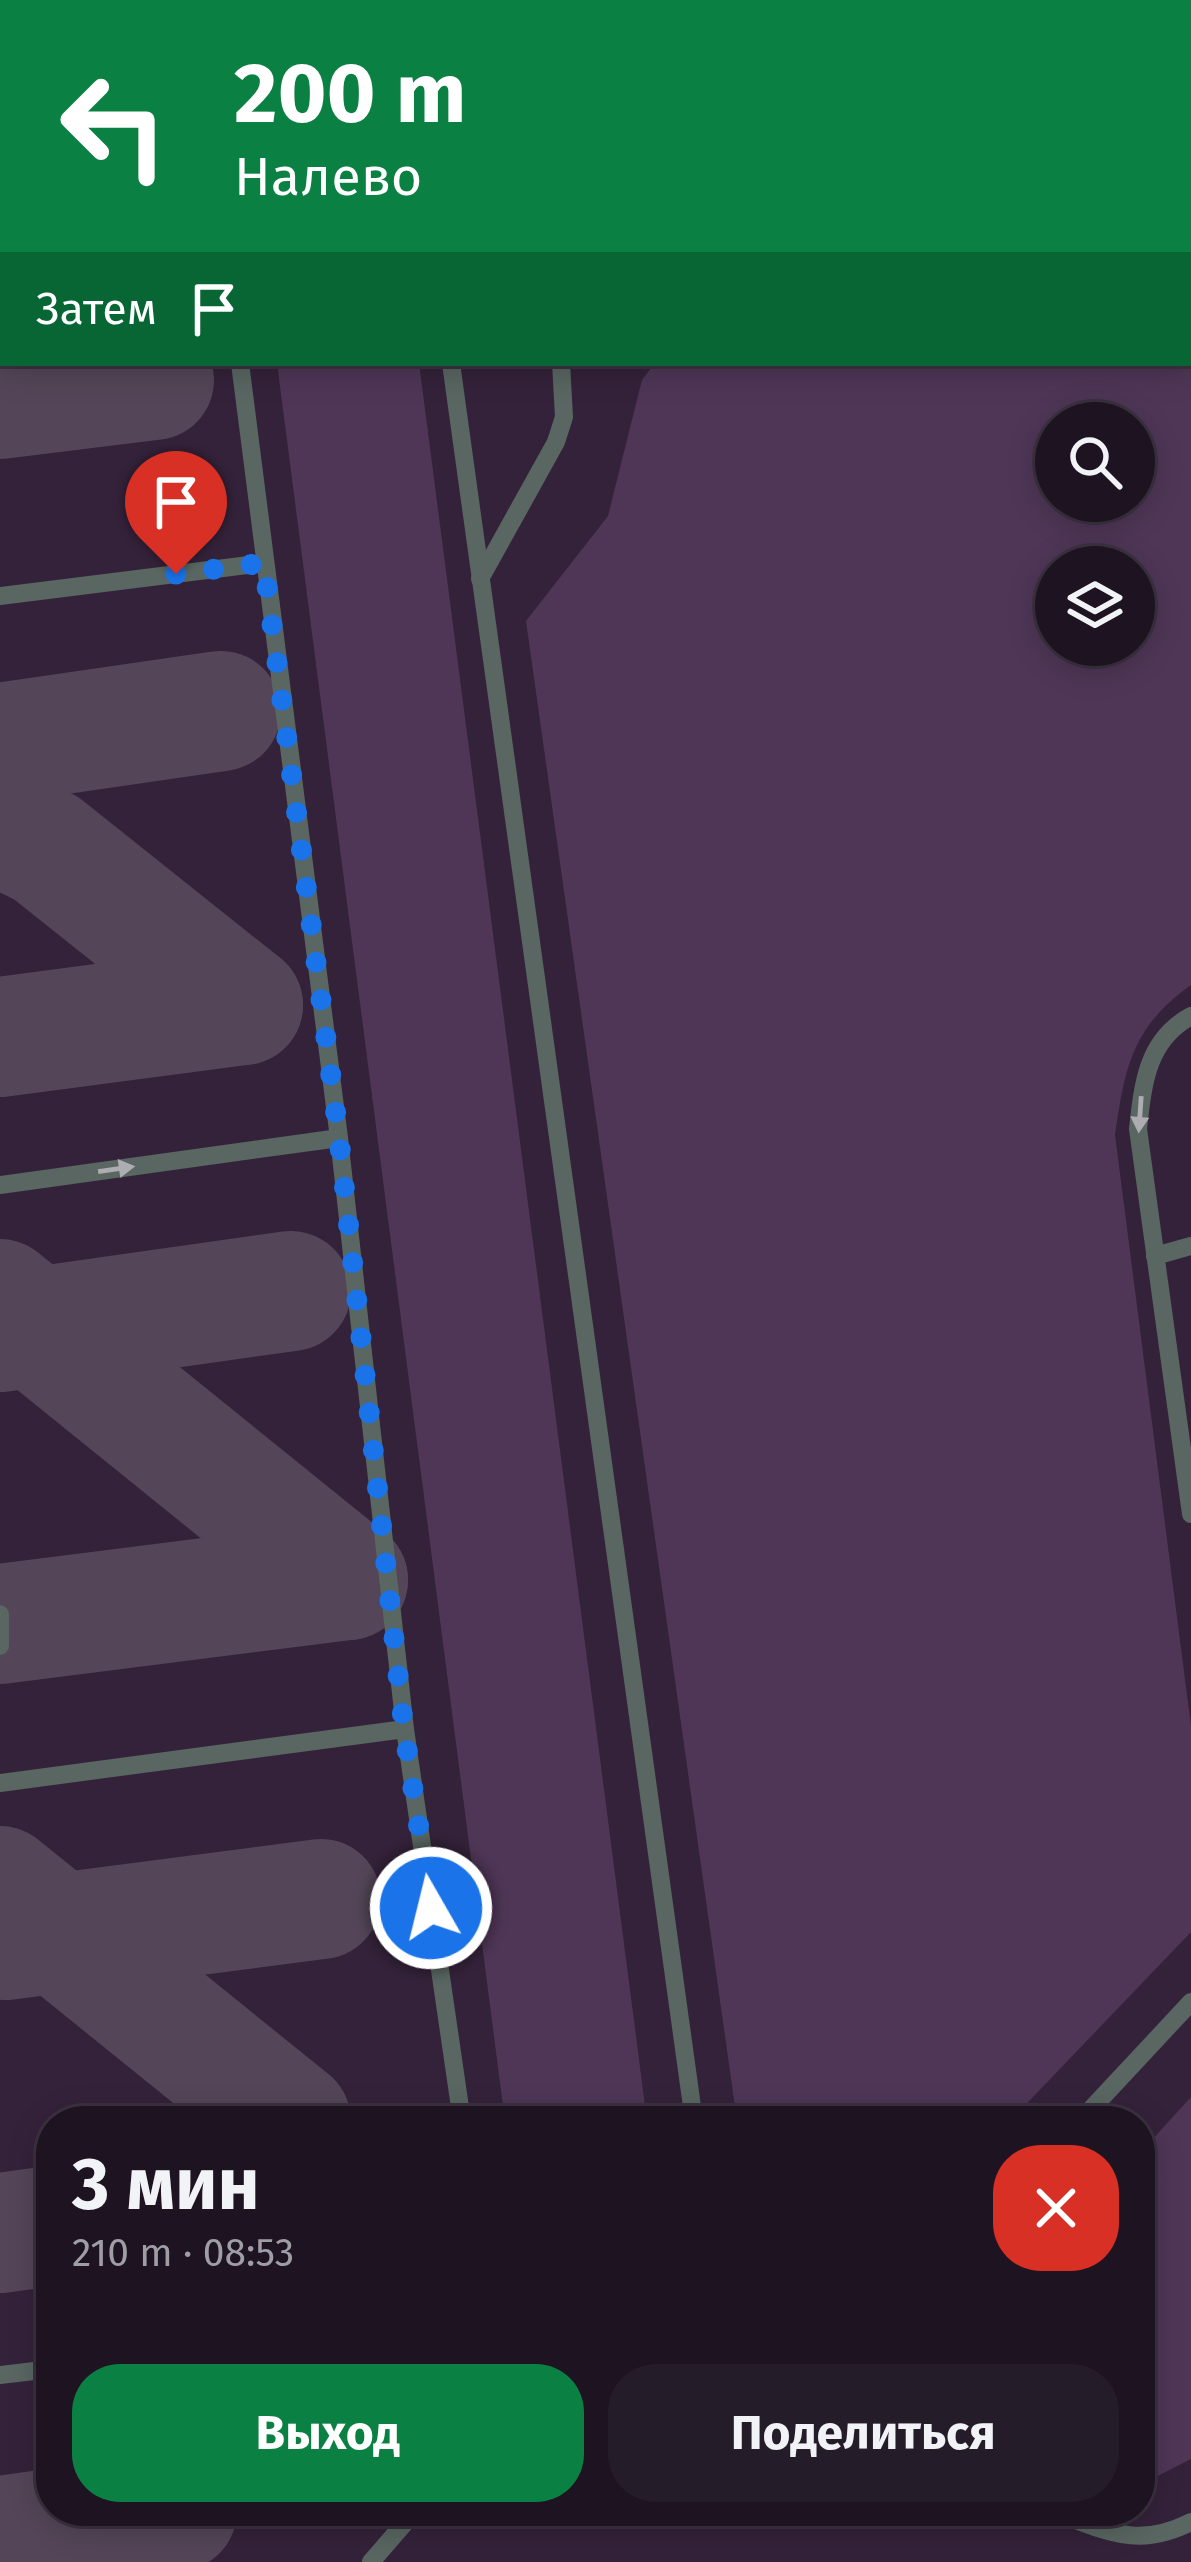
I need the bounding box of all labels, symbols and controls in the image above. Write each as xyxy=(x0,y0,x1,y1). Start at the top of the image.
text: 200 m xyxy=(234,43,467,144)
icon: left xyxy=(36,48,192,204)
text: Налево xyxy=(234,145,422,209)
icon: arrive xyxy=(181,276,247,342)
text: Затем xyxy=(36,282,157,336)
map controls xyxy=(1035,402,1155,666)
button: search xyxy=(1035,402,1155,522)
pin xyxy=(125,451,227,574)
icon: arrive xyxy=(143,469,209,535)
button: layers xyxy=(1035,546,1155,666)
one-way arrow xyxy=(1131,1096,1150,1133)
one-way arrow xyxy=(98,1159,135,1178)
position arrow xyxy=(368,1845,494,1971)
text: 3 мин xyxy=(72,2142,260,2228)
button: close xyxy=(993,2145,1119,2271)
text: 210 m · 08:53 xyxy=(72,2230,294,2276)
button: Выход xyxy=(72,2364,584,2502)
button: Поделиться xyxy=(608,2364,1119,2502)

